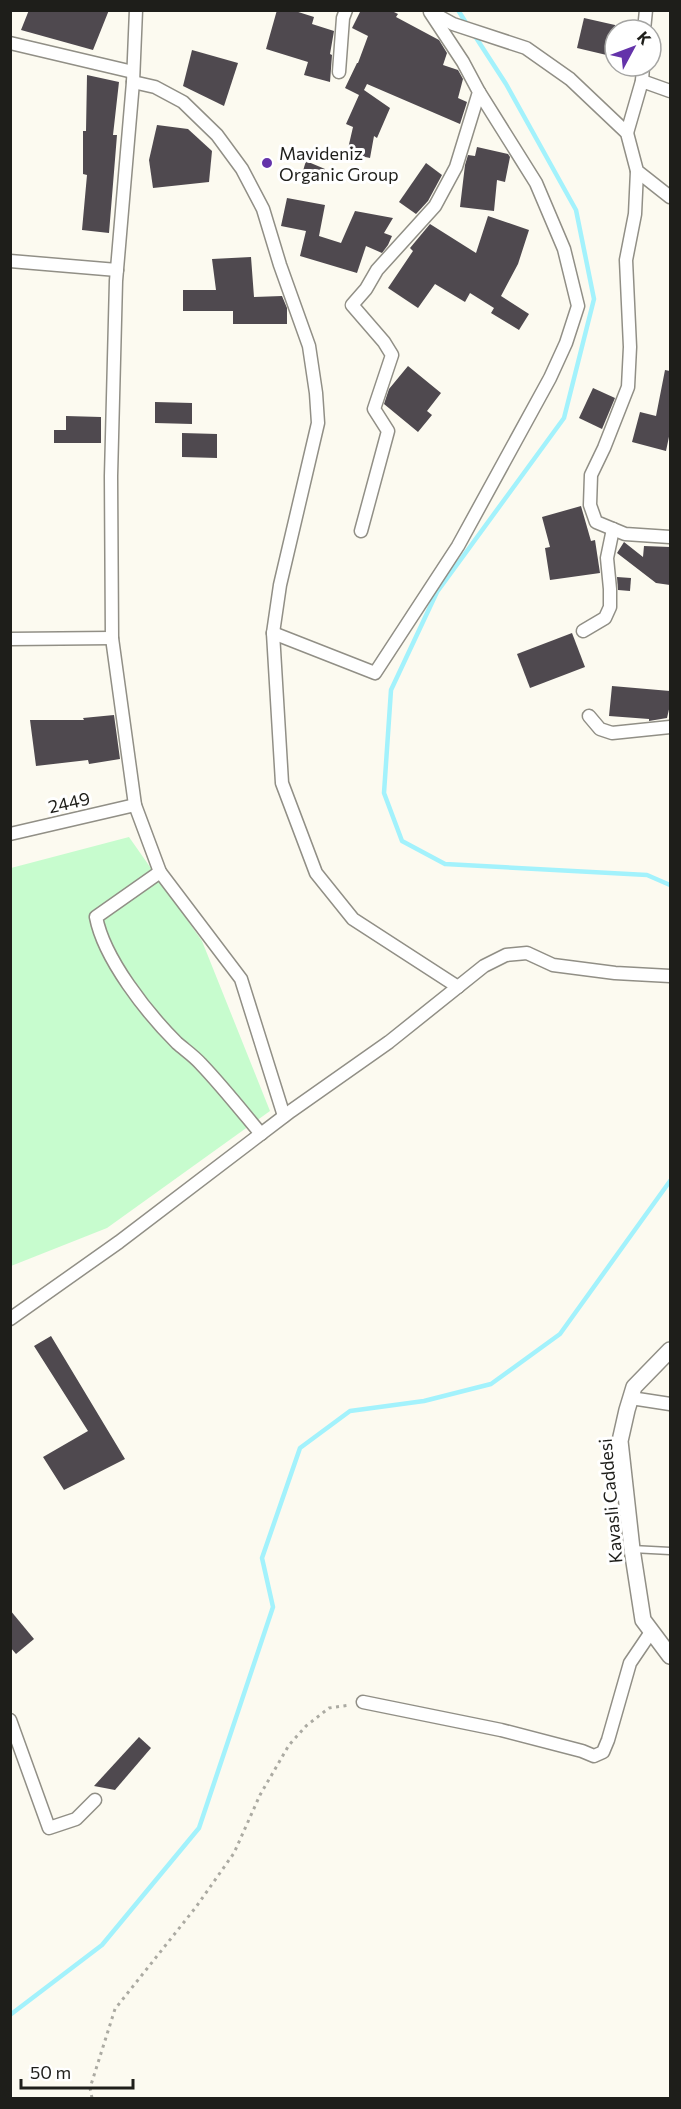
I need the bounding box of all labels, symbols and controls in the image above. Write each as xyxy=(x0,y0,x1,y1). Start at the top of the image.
north arrow xyxy=(603,18,663,78)
text: K xyxy=(634,27,656,48)
place label: Mavideniz Organic Group xyxy=(279,142,399,185)
marker: Mavideniz Organic Group xyxy=(260,156,274,170)
street label: 2449 xyxy=(46,787,92,817)
street label: Kavasli Caddesi xyxy=(594,1438,626,1564)
scale bar xyxy=(21,2052,134,2090)
text: 50 m xyxy=(30,2061,71,2083)

